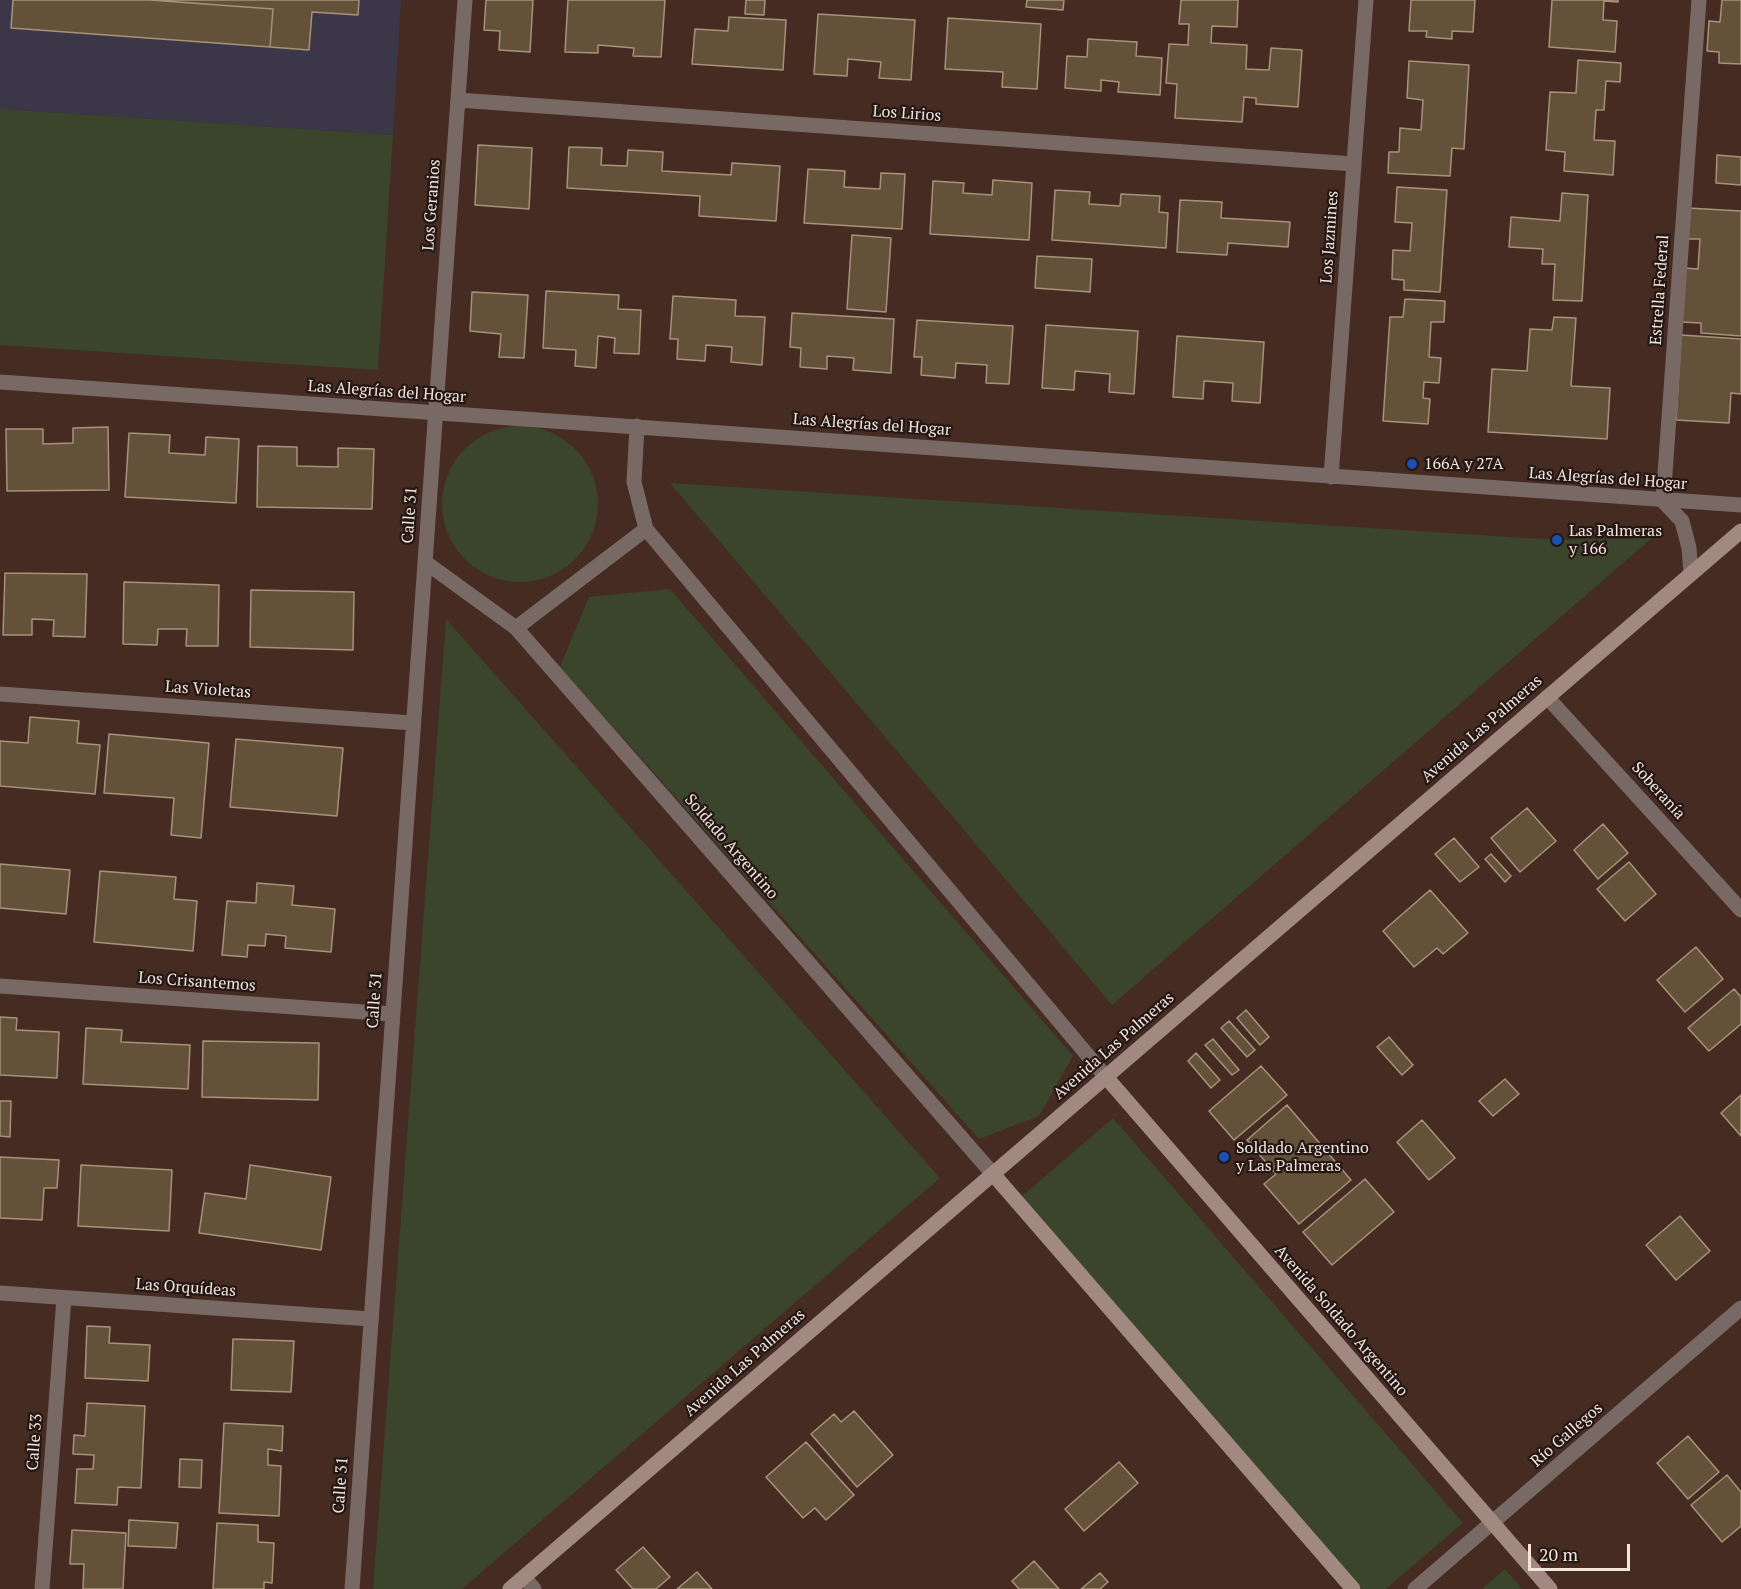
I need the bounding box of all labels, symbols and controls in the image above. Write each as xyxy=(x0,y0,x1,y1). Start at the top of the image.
street label: Los Lirios xyxy=(872,102,942,126)
street label: Los Geranios xyxy=(419,159,445,251)
street label: Los Jazmines xyxy=(1317,190,1343,284)
street label: Estrella Federal xyxy=(1647,234,1673,346)
street label: Las Alegrías del Hogar xyxy=(307,377,467,407)
street label: Las Alegrías del Hogar xyxy=(792,410,952,440)
place label: 166A y 27A xyxy=(1424,454,1503,474)
marker: 166A y 27A xyxy=(1405,457,1419,471)
street label: Las Alegrías del Hogar xyxy=(1528,464,1688,494)
street label: Calle 31 xyxy=(398,486,422,544)
place label: Las Palmeras y 166 xyxy=(1569,521,1662,559)
marker: Las Palmeras y 166 xyxy=(1550,533,1564,547)
street label: Avenida Las Palmeras xyxy=(1418,671,1546,787)
street label: Las Violetas xyxy=(164,677,252,703)
street label: Soberanía xyxy=(1627,758,1689,824)
street label: Soldado Argentino xyxy=(680,791,782,903)
street label: Los Crisantemos xyxy=(138,968,256,996)
street label: Calle 31 xyxy=(363,971,387,1029)
street label: Avenida Las Palmeras xyxy=(1050,988,1178,1104)
place label: Soldado Argentino y Las Palmeras xyxy=(1236,1138,1369,1176)
marker: Soldado Argentino y Las Palmeras xyxy=(1217,1150,1231,1164)
street label: Avenida Soldado Argentino xyxy=(1270,1242,1412,1400)
street label: Las Orquídeas xyxy=(135,1275,237,1301)
street label: Avenida Las Palmeras xyxy=(681,1305,809,1421)
street label: Río Gallegos xyxy=(1527,1399,1607,1471)
street label: Calle 33 xyxy=(23,1413,47,1471)
street label: Calle 31 xyxy=(329,1456,353,1514)
scale bar xyxy=(1531,1532,1633,1570)
text: 20 m xyxy=(1539,1542,1578,1566)

